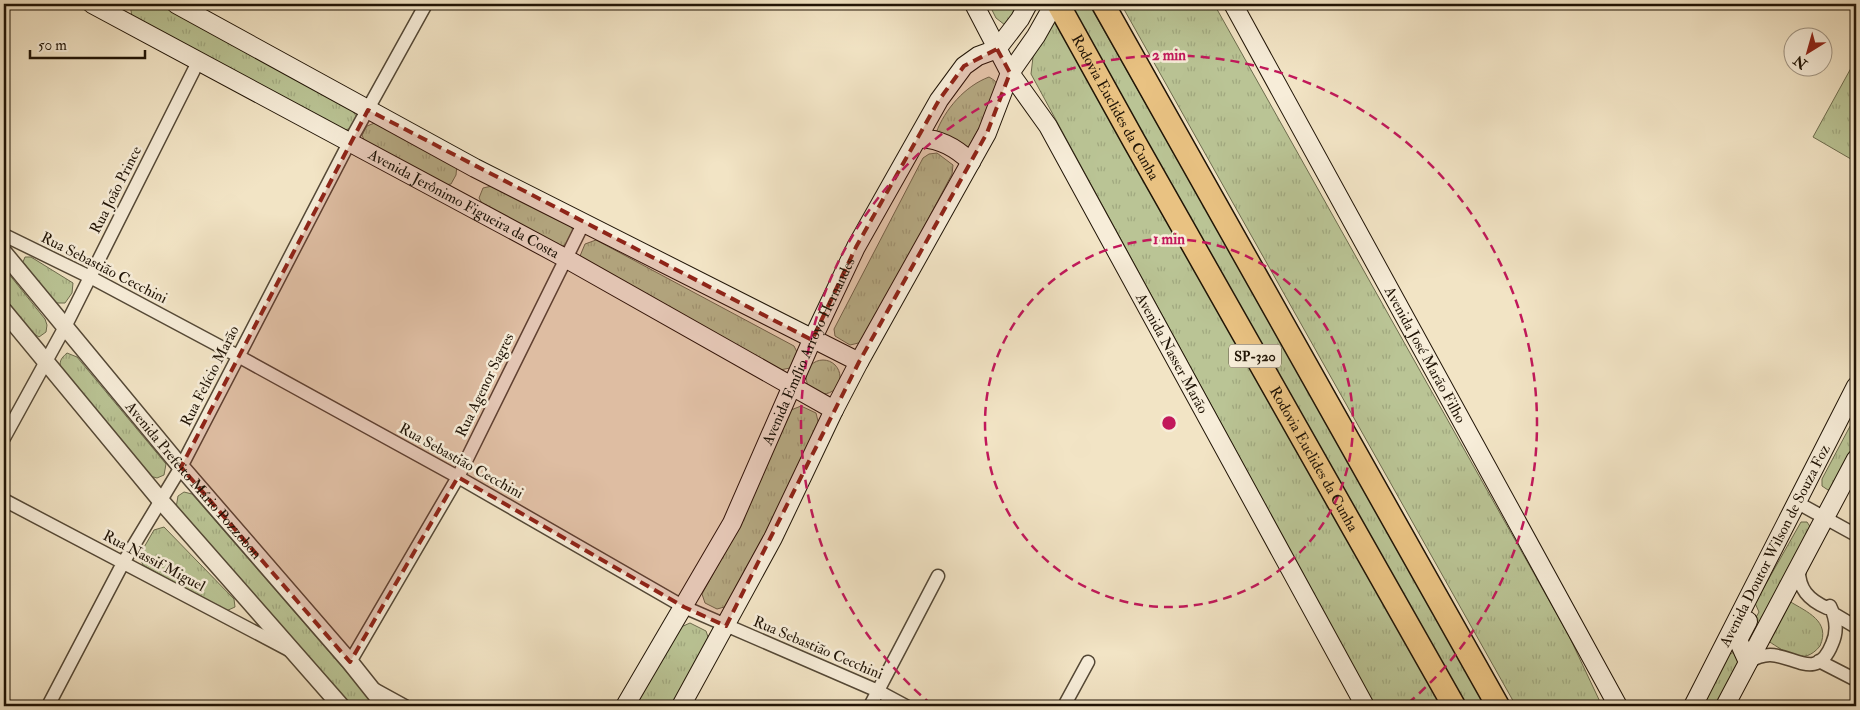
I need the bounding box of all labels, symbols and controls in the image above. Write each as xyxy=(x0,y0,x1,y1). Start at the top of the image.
scale bar xyxy=(30,28,145,60)
north arrow xyxy=(1782,28,1832,78)
street label: Rodovia Euclides da Cunha xyxy=(1067,31,1164,184)
text: 50 m xyxy=(38,36,67,55)
text: 2 min xyxy=(1152,46,1186,65)
text: N xyxy=(1790,51,1811,73)
street label: Rua João Prince xyxy=(86,143,147,237)
street label: Avenida Jerônimo Figueira da Costa xyxy=(364,144,563,263)
street label: Rua Sebastião Cecchini xyxy=(38,228,170,308)
text: 1 min xyxy=(1153,230,1185,249)
street label: Avenida Emílio Arroyo Hernandes xyxy=(757,254,859,449)
street label: Avenida José Marão Filho xyxy=(1380,282,1470,426)
street label: Avenida Nasser Marão xyxy=(1131,289,1213,417)
street label: Rua Felício Marão xyxy=(176,322,244,430)
street label: Rua Agenor Sagres xyxy=(452,330,518,440)
road number: SP-320 xyxy=(1229,344,1281,368)
street label: Rodovia Euclides da Cunha xyxy=(1265,383,1363,536)
street label: Avenida Prefeito Mário Pozzobon xyxy=(121,397,266,563)
centre of rings xyxy=(1160,414,1178,432)
street label: Rua Sebastião Cecchini xyxy=(395,419,527,503)
street label: Avenida Doutor Wilson de Souza Foz xyxy=(1715,441,1834,651)
street label: Rua Nassif Miguel xyxy=(100,526,209,596)
street label: Rua Sebastião Cecchini xyxy=(750,612,886,684)

